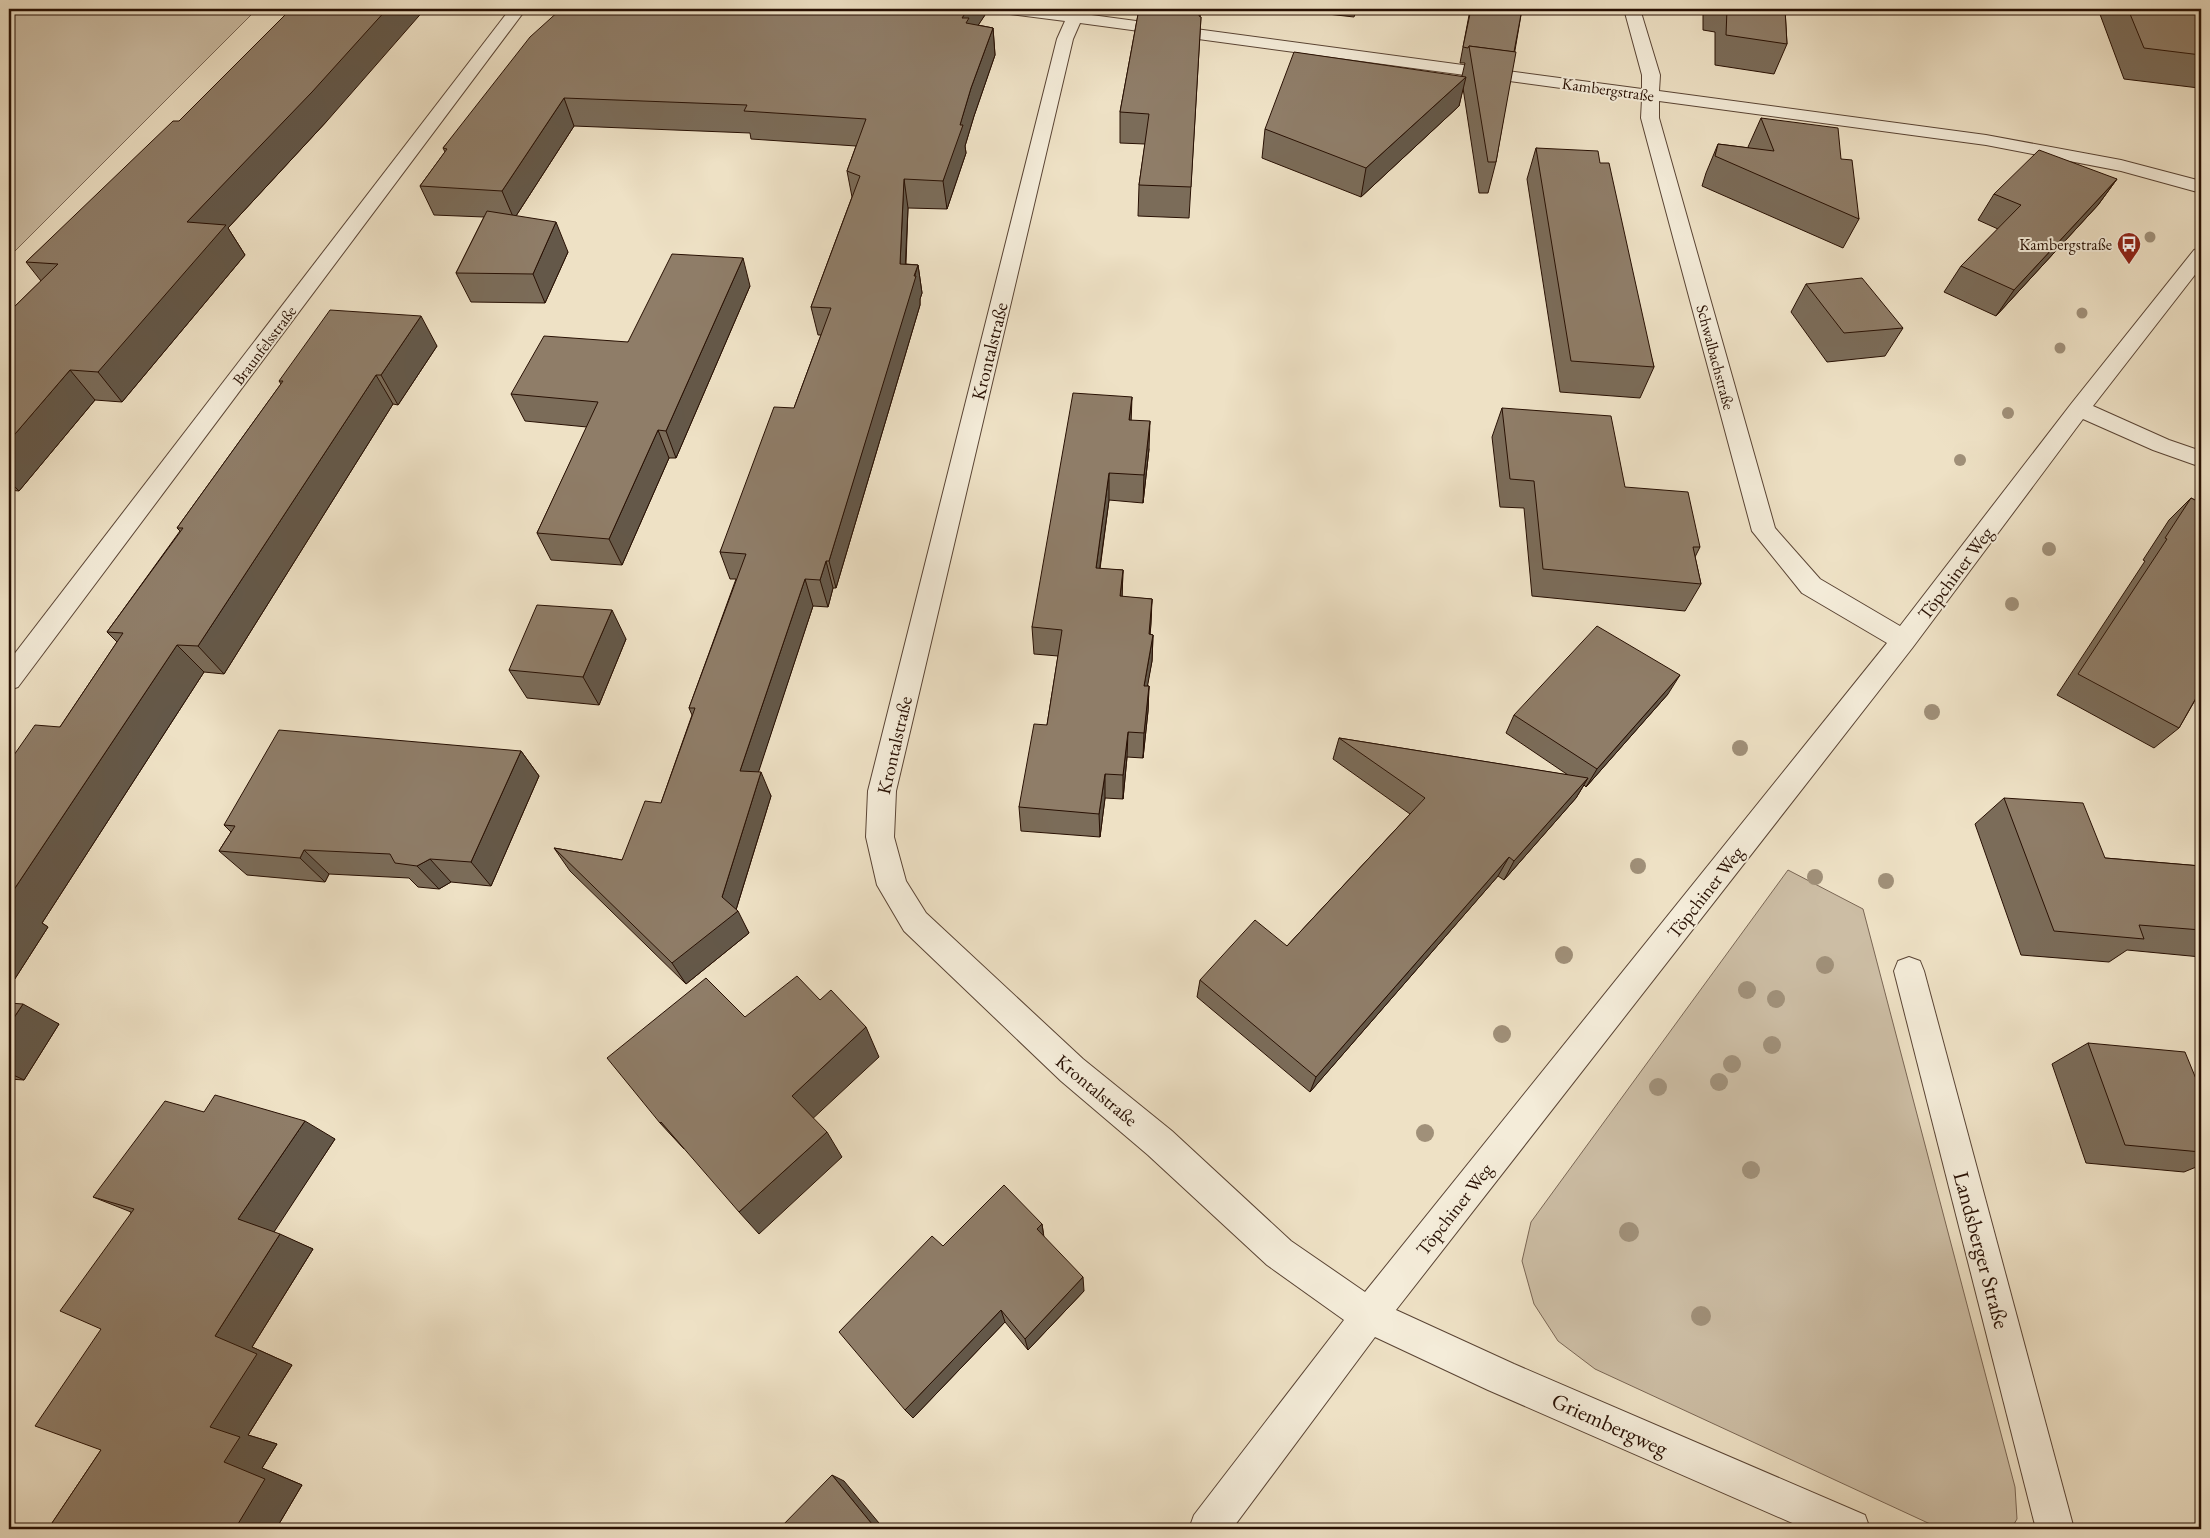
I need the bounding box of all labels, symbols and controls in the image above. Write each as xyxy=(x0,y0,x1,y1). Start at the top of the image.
street label: Kambergstraße xyxy=(1561,73,1655,106)
bus stop icon: Kambergstraße xyxy=(2116,231,2142,265)
place label: Kambergstraße xyxy=(2019,234,2112,255)
street label: Krontalstraße xyxy=(965,300,1014,403)
street label: Braunfelsstraße xyxy=(228,301,301,389)
street label: Schwalbachstraße xyxy=(1691,302,1740,412)
street label: Töpchiner Weg xyxy=(1912,521,1999,625)
street label: Krontalstraße xyxy=(871,694,918,797)
street label: Töpchiner Weg xyxy=(1661,840,1750,944)
street label: Krontalstraße xyxy=(1050,1049,1143,1132)
street label: Töpchiner Weg xyxy=(1410,1157,1499,1261)
street label: Landsberger Straße xyxy=(1947,1168,2017,1332)
street label: Griembergweg xyxy=(1547,1386,1673,1463)

